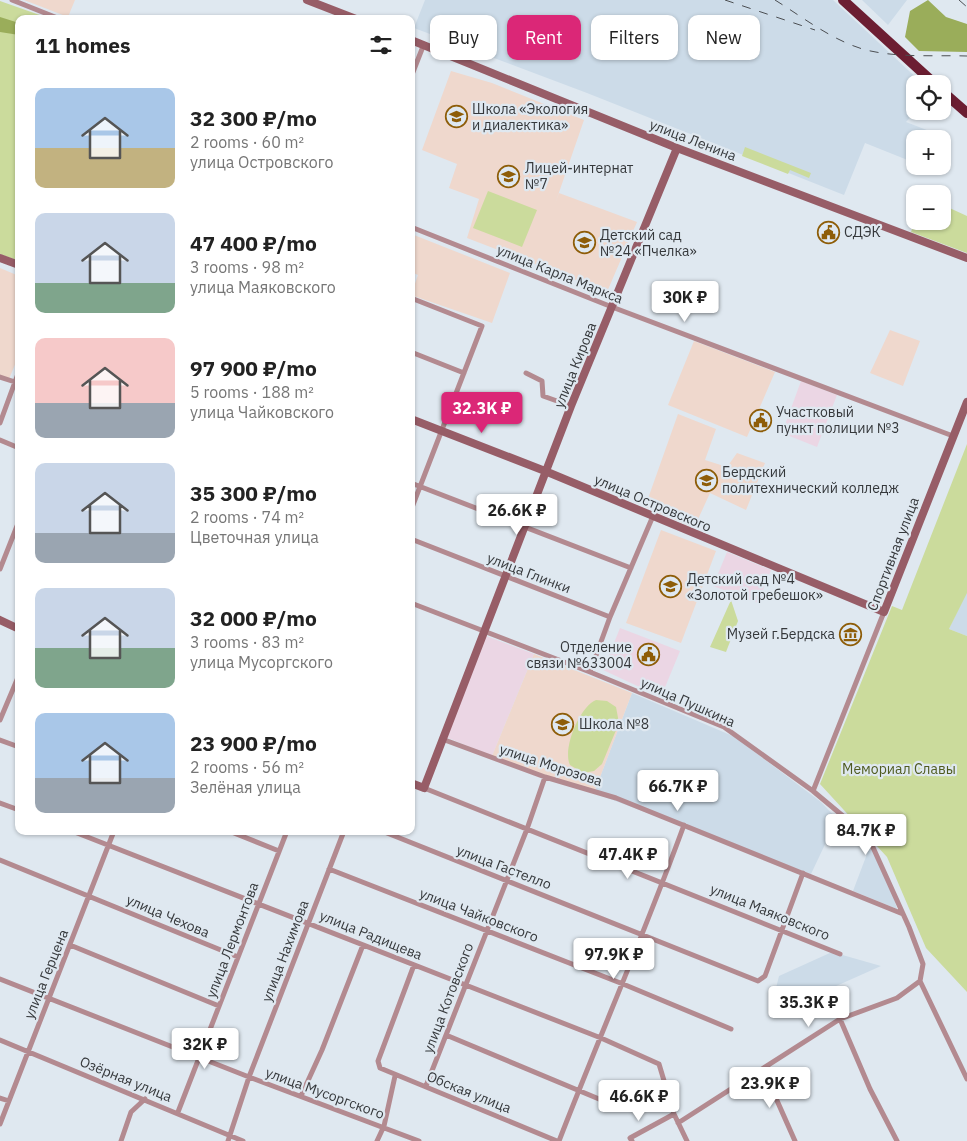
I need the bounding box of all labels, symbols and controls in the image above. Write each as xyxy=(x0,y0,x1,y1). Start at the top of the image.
chip: Buy xyxy=(430,15,497,60)
chip: Rent xyxy=(507,15,581,60)
chip: Filters xyxy=(591,15,678,60)
chip: New xyxy=(688,15,760,60)
text: 11 homes xyxy=(35,31,131,59)
icon: filters xyxy=(367,31,395,59)
map controls xyxy=(906,75,951,230)
button: locate xyxy=(906,75,951,120)
place label: Школа «Экология и диалектика» xyxy=(472,100,588,134)
text: 32 300 ₽/mo xyxy=(190,104,317,132)
school or university icon: Школа «Экология и диалектика» xyxy=(444,105,468,129)
icon: home xyxy=(75,108,135,168)
street label: улица Ленина xyxy=(647,115,739,165)
button: + xyxy=(906,130,951,175)
text: 2 rooms · 60 m² xyxy=(190,132,304,152)
text: улица Островского xyxy=(190,152,333,172)
place label: Лицей-интернат №7 xyxy=(525,159,634,193)
school or university icon: Лицей-интернат №7 xyxy=(497,164,521,188)
button: − xyxy=(906,185,951,230)
public building icon: СДЭК xyxy=(816,220,840,244)
place label: СДЭК xyxy=(844,223,881,241)
place label: Детский сад №24 «Пчелка» xyxy=(600,226,697,260)
text: 47 400 ₽/mo xyxy=(190,229,317,257)
school or university icon: Детский сад №24 «Пчелка» xyxy=(572,231,596,255)
icon: home xyxy=(75,233,135,293)
street label: улица Карла Маркса xyxy=(494,240,626,308)
text: 3 rooms · 98 m² xyxy=(190,257,304,277)
text: улица Маяковского xyxy=(190,277,336,297)
pin: 30K ₽ xyxy=(650,280,720,323)
text: 30K ₽ xyxy=(663,287,707,307)
street label: улица Кирова xyxy=(550,319,601,410)
text: 97 900 ₽/mo xyxy=(190,354,317,382)
icon: home xyxy=(75,358,135,418)
text: 5 rooms · 188 m² xyxy=(190,382,314,402)
pin: 32.3K ₽ xyxy=(436,392,528,434)
text: 32.3K ₽ xyxy=(452,398,512,418)
text: улица Чайковского xyxy=(190,402,334,422)
place label: Участковый пункт полиции №3 xyxy=(776,403,900,437)
public building icon: Участковый пункт полиции №3 xyxy=(748,408,772,432)
place label: Бердский политехнический колледж xyxy=(722,463,899,497)
school or university icon: Бердский политехнический колледж xyxy=(694,468,718,492)
street label: улица Островского xyxy=(592,470,714,536)
text: 35 300 ₽/mo xyxy=(190,479,317,507)
icon: home xyxy=(75,483,135,543)
pin: 26.6K ₽ xyxy=(471,494,563,536)
street label: Спортивная улица xyxy=(863,494,923,613)
text: 26.6K ₽ xyxy=(487,500,547,520)
text: 2 rooms · 74 m² xyxy=(190,507,304,527)
text: Цветочная улица xyxy=(190,527,319,547)
street label: улица Глинки xyxy=(485,549,573,597)
place label: Детский сад №4 «Золотой гребешок» xyxy=(687,570,823,604)
school or university icon: Детский сад №4 «Золотой гребешок» xyxy=(659,575,683,599)
text: 32 000 ₽/mo xyxy=(190,604,317,632)
icon: home xyxy=(75,608,135,668)
museum icon: Музей г.Бердска xyxy=(839,622,863,646)
place label: Музей г.Бердска xyxy=(727,625,836,643)
text: 3 rooms · 83 m² xyxy=(190,632,304,652)
place label: Отделение связи №633004 xyxy=(526,638,632,672)
public building icon: Отделение связи №633004 xyxy=(636,643,660,667)
text: улица Мусоргского xyxy=(190,652,333,672)
street label: улица Пушкина xyxy=(638,673,739,731)
school or university icon: Школа №8 xyxy=(551,712,575,736)
place label: Школа №8 xyxy=(579,715,649,733)
text: 23 900 ₽/mo xyxy=(190,729,317,757)
icon: home xyxy=(75,733,135,793)
street label: улица Морозова xyxy=(497,740,605,790)
text: 2 rooms · 56 m² xyxy=(190,757,304,777)
park label: Мемориал Славы xyxy=(842,760,956,778)
pin: 66.7K ₽ xyxy=(632,770,724,812)
text: 66.7K ₽ xyxy=(648,776,708,796)
text: Зелёная улица xyxy=(190,777,301,797)
pin: 84.7K ₽ xyxy=(820,814,912,856)
text: 84.7K ₽ xyxy=(836,820,896,840)
pin: 47.4K ₽ xyxy=(582,838,674,880)
street label: улица Гастелло xyxy=(454,841,554,893)
text: 47.4K ₽ xyxy=(598,844,658,864)
street label: улица Лермонтова xyxy=(202,879,263,1001)
street label: улица Маяковского xyxy=(707,880,833,944)
street label: улица Чайковского xyxy=(417,884,541,946)
street label: улица Чехова xyxy=(124,890,213,942)
street label: улица Нахимова xyxy=(257,897,313,1004)
street label: улица Радищева xyxy=(317,906,426,964)
street label: улица Герцена xyxy=(20,926,72,1022)
pin: 97.9K ₽ xyxy=(568,938,660,980)
street label: улица Котовского xyxy=(419,940,477,1056)
text: 97.9K ₽ xyxy=(584,944,644,964)
pin: 35.3K ₽ xyxy=(763,986,855,1028)
text: 35.3K ₽ xyxy=(779,992,839,1012)
pin: 32K ₽ xyxy=(170,1028,240,1070)
text: 32K ₽ xyxy=(183,1034,227,1054)
street label: Озёрная улица xyxy=(77,1052,175,1106)
street label: улица Мусоргского xyxy=(263,1063,387,1123)
pin: 23.9K ₽ xyxy=(724,1066,816,1109)
street label: Обская улица xyxy=(424,1067,514,1117)
text: 23.9K ₽ xyxy=(740,1073,800,1093)
pin: 46.6K ₽ xyxy=(593,1080,685,1122)
text: 46.6K ₽ xyxy=(609,1086,669,1106)

